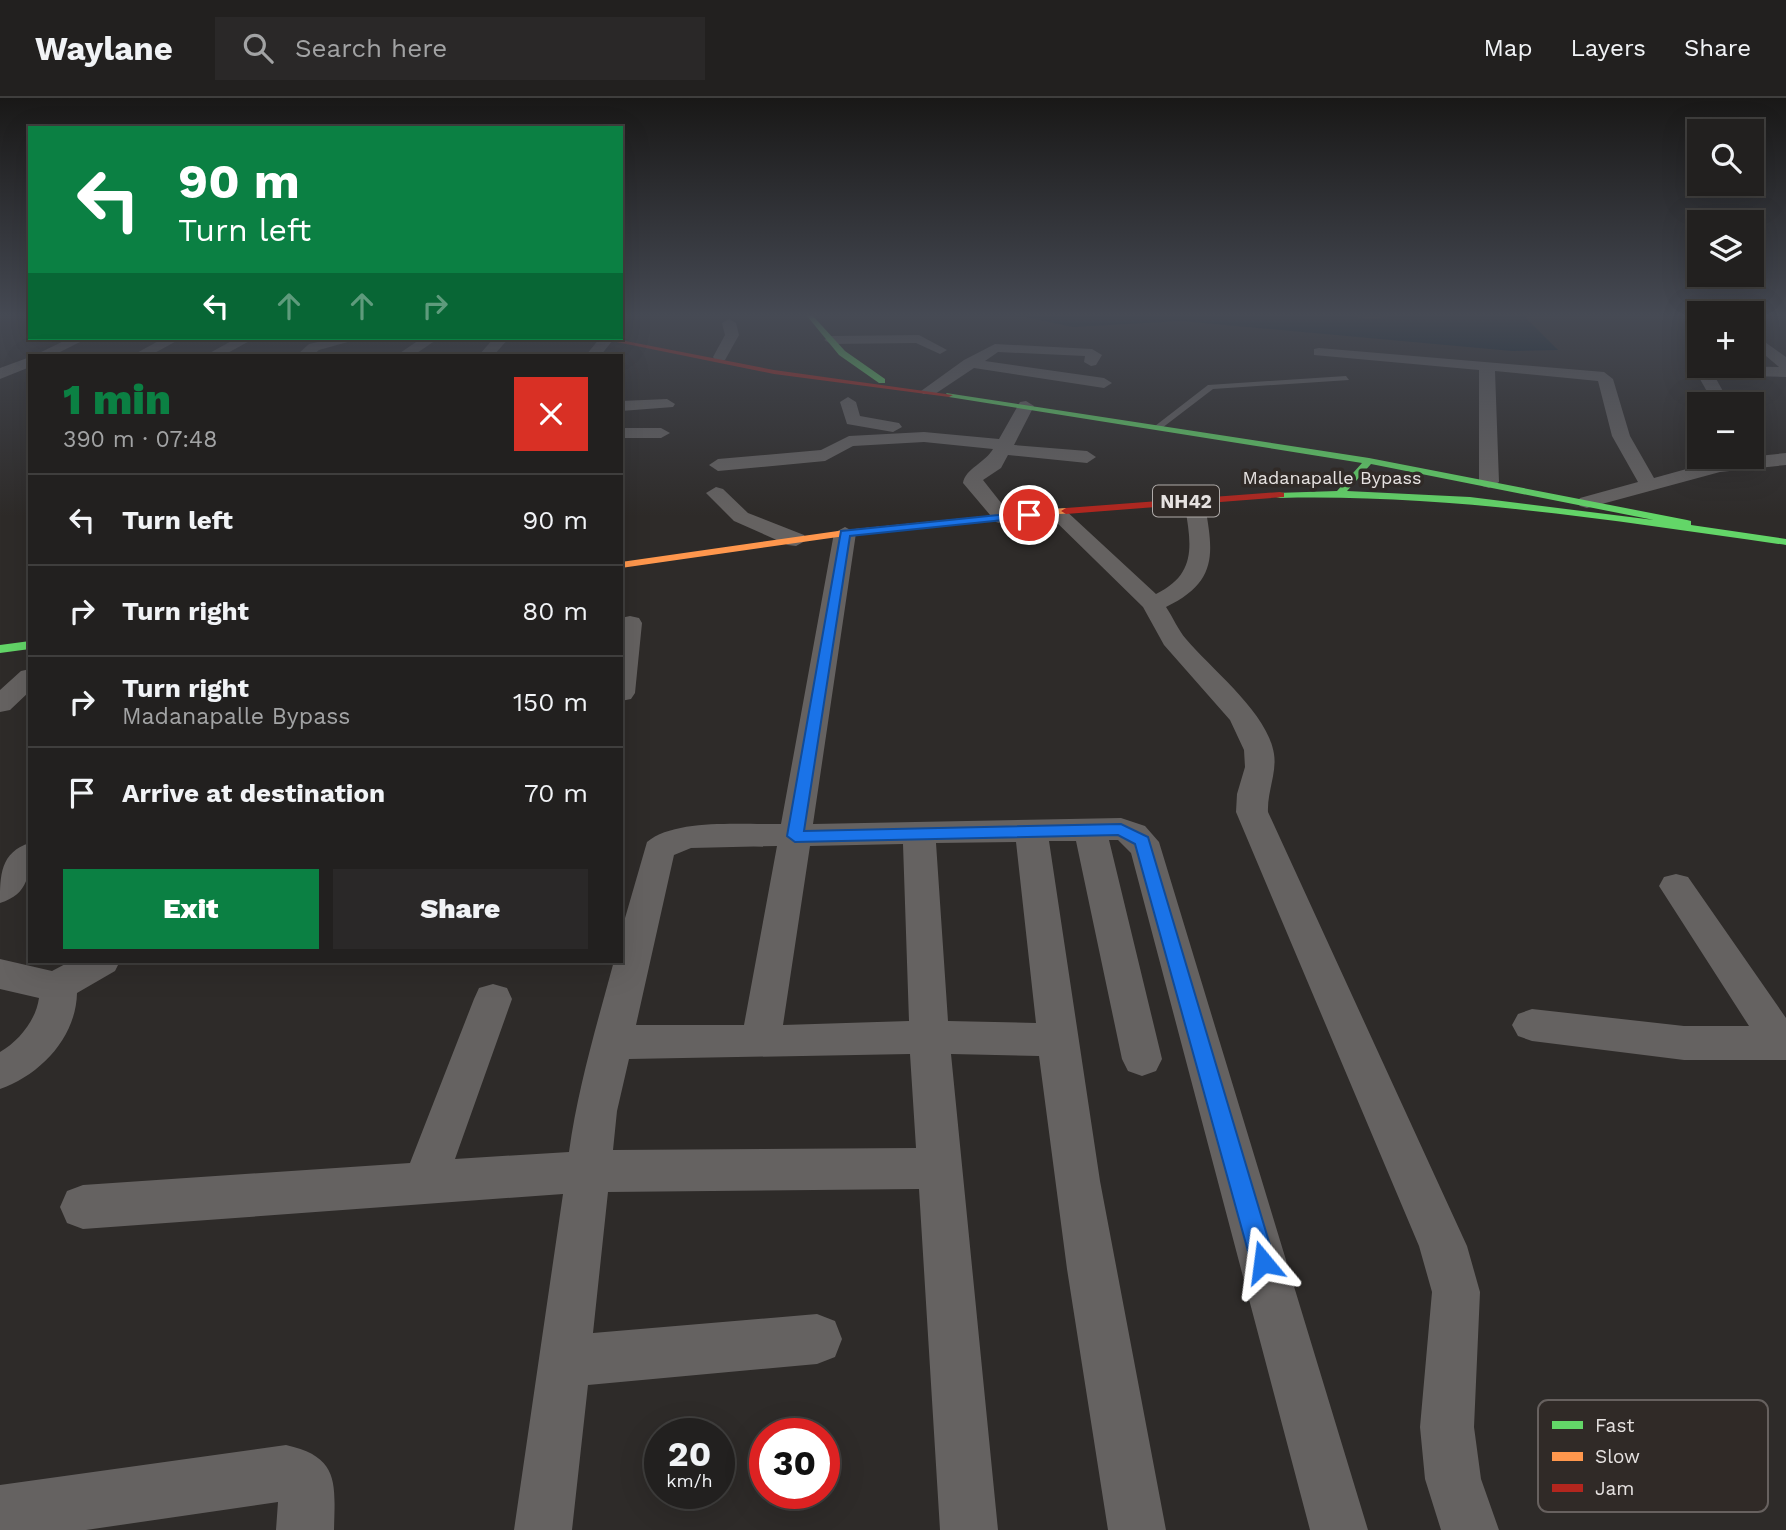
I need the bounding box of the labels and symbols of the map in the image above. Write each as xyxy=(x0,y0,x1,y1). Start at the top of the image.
street label: Madanapalle Bypass xyxy=(1243,467,1421,488)
pin xyxy=(999,485,1059,545)
road number: NH42 xyxy=(1153,486,1219,516)
position arrow xyxy=(1226,1225,1300,1299)
legend xyxy=(1538,1400,1768,1512)
text: Fast xyxy=(1595,1414,1634,1437)
speed limit sign: 30 xyxy=(749,1418,840,1509)
text: Slow xyxy=(1595,1445,1640,1468)
text: Jam xyxy=(1595,1477,1634,1500)

